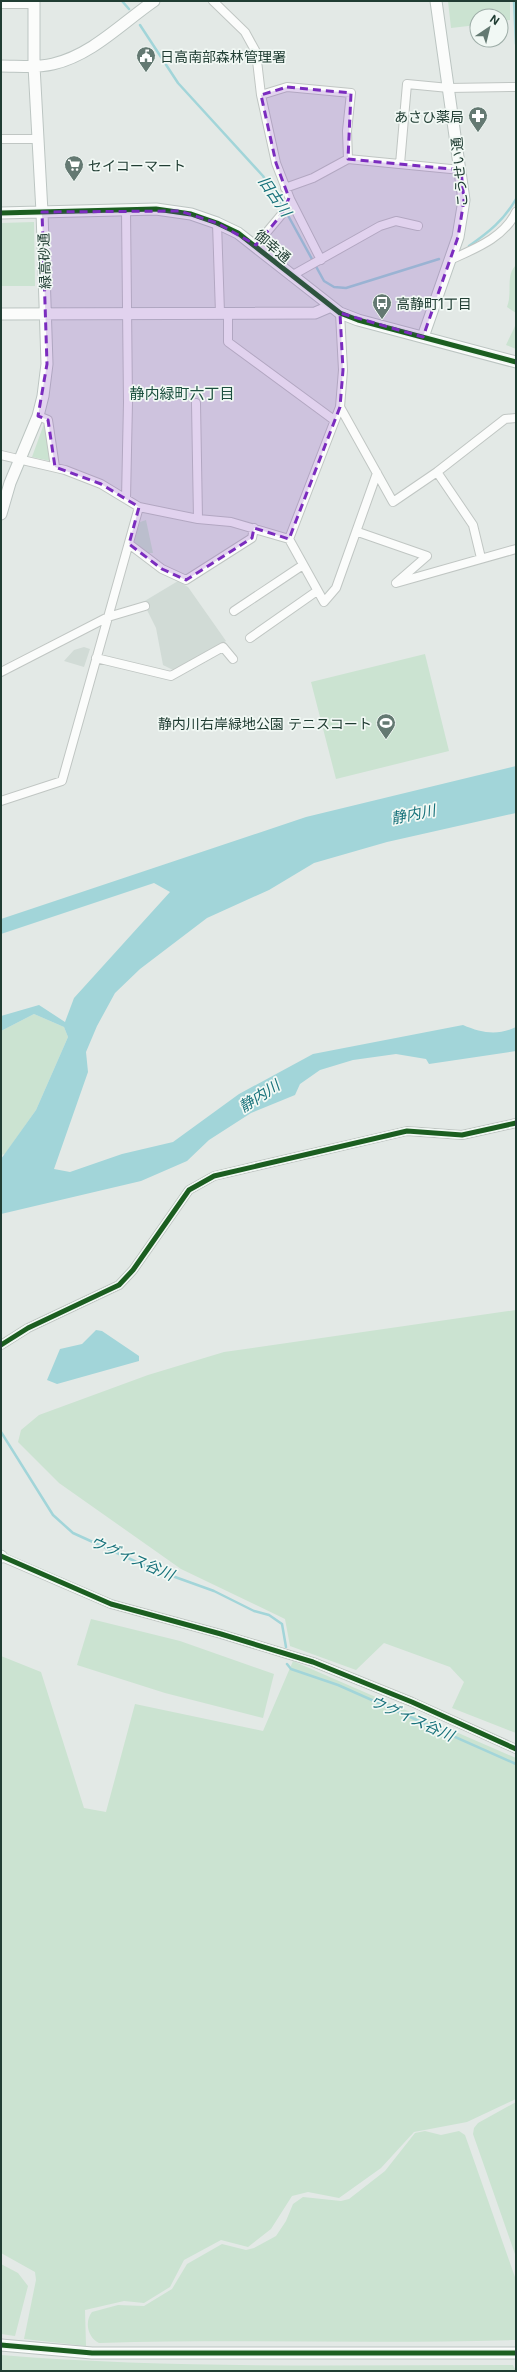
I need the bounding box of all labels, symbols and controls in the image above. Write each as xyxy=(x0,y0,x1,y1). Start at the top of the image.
north arrow xyxy=(469,8,509,48)
text: N xyxy=(487,12,502,28)
public building icon: 日高南部森林管理署 xyxy=(135,45,157,73)
place label: 日高南部森林管理署 xyxy=(160,48,286,65)
pharmacy icon: あさひ薬局 xyxy=(467,105,489,133)
place label: あさひ薬局 xyxy=(394,108,464,125)
street label: こうせい通 xyxy=(447,136,471,208)
supermarket icon: セイコーマート xyxy=(63,154,85,182)
place label: セイコーマート xyxy=(88,157,186,174)
water label: 旧古川 xyxy=(255,172,297,222)
street label: 御幸通 xyxy=(251,226,295,266)
street label: 緑高砂通 xyxy=(35,233,53,289)
bus stop icon: 高静町1丁目 xyxy=(371,292,393,320)
place label: 高静町1丁目 xyxy=(396,295,472,312)
district label: 静内緑町六丁目 xyxy=(129,384,235,403)
sports icon: 静内川右岸緑地公園 テニスコート xyxy=(375,712,397,740)
place label: 静内川右岸緑地公園 テニスコート xyxy=(158,715,372,732)
water label: 静内川 xyxy=(389,800,439,828)
water label: 静内川 xyxy=(235,1075,285,1116)
water label: ウグイス谷川 xyxy=(87,1532,179,1585)
water label: ウグイス谷川 xyxy=(367,1691,459,1746)

